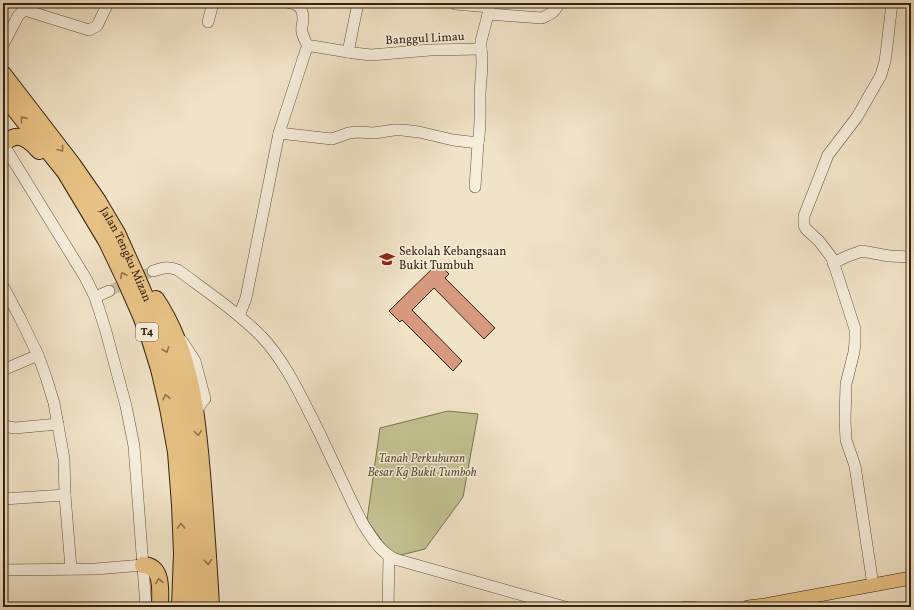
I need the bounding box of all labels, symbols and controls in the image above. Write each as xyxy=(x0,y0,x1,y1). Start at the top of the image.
street label: Banggul Limau xyxy=(385,29,465,49)
one-way arrow xyxy=(20,116,27,124)
one-way arrow xyxy=(57,145,64,152)
street label: Jalan Tengku Mizan xyxy=(95,204,155,305)
place label: Sekolah Kebangsaan Bukit Tumbuh xyxy=(399,244,507,274)
school or university icon: Sekolah Kebangsaan Bukit Tumbuh xyxy=(378,250,396,268)
one-way arrow xyxy=(120,272,128,279)
road number: T4 xyxy=(136,323,158,341)
one-way arrow xyxy=(161,346,170,353)
one-way arrow xyxy=(162,394,170,400)
one-way arrow xyxy=(193,430,202,436)
park label: Tanah Perkuburan Besar Kg Bukit Tumboh xyxy=(367,451,477,481)
one-way arrow xyxy=(177,523,185,529)
one-way arrow xyxy=(204,559,213,565)
one-way arrow xyxy=(155,578,163,584)

